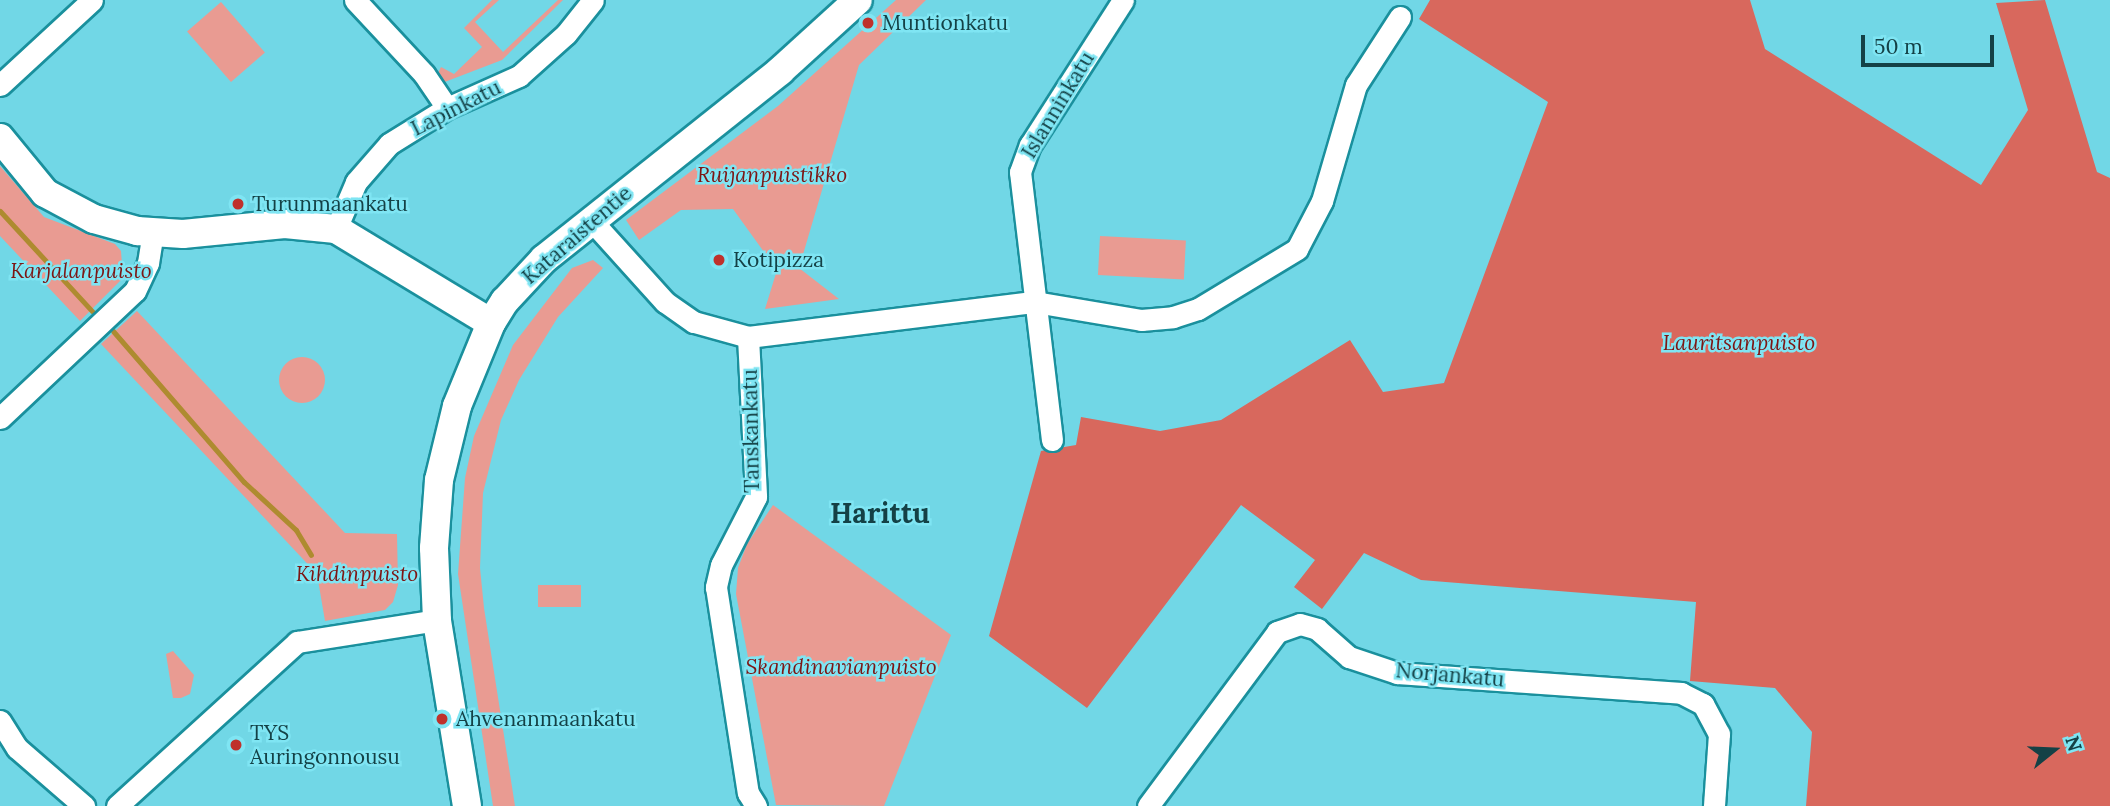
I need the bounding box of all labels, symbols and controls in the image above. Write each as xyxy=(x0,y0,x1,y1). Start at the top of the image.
place label: Muntionkatu xyxy=(882,10,1008,36)
marker: Muntionkatu xyxy=(860,15,876,31)
scale bar xyxy=(1865,21,1998,65)
text: 50 m xyxy=(1874,33,1923,60)
street label: Islanninkatu xyxy=(1016,47,1100,163)
street label: Lapinkatu xyxy=(407,75,505,141)
park label: Ruijanpuistikko xyxy=(697,162,847,188)
street label: Kataraistentie xyxy=(517,181,637,289)
place label: Turunmaankatu xyxy=(252,191,408,217)
marker: Turunmaankatu xyxy=(230,196,246,212)
place label: Kotipizza xyxy=(733,247,824,273)
marker: Kotipizza xyxy=(711,252,727,268)
park label: Karjalanpuisto xyxy=(10,258,152,284)
park label: Lauritsanpuisto xyxy=(1663,330,1815,356)
street label: Tanskankatu xyxy=(737,369,765,493)
district label: Harittu xyxy=(830,496,930,530)
park label: Kihdinpuisto xyxy=(296,561,418,587)
park label: Skandinavianpuisto xyxy=(745,654,937,680)
street label: Norjankatu xyxy=(1395,658,1505,692)
place label: Ahvenanmaankatu xyxy=(456,706,636,732)
marker: Ahvenanmaankatu xyxy=(434,711,450,727)
north arrow xyxy=(2019,715,2089,785)
place label: TYS Auringonnousu xyxy=(250,720,400,770)
text: N xyxy=(2060,733,2088,754)
marker: TYS Auringonnousu xyxy=(228,737,244,753)

